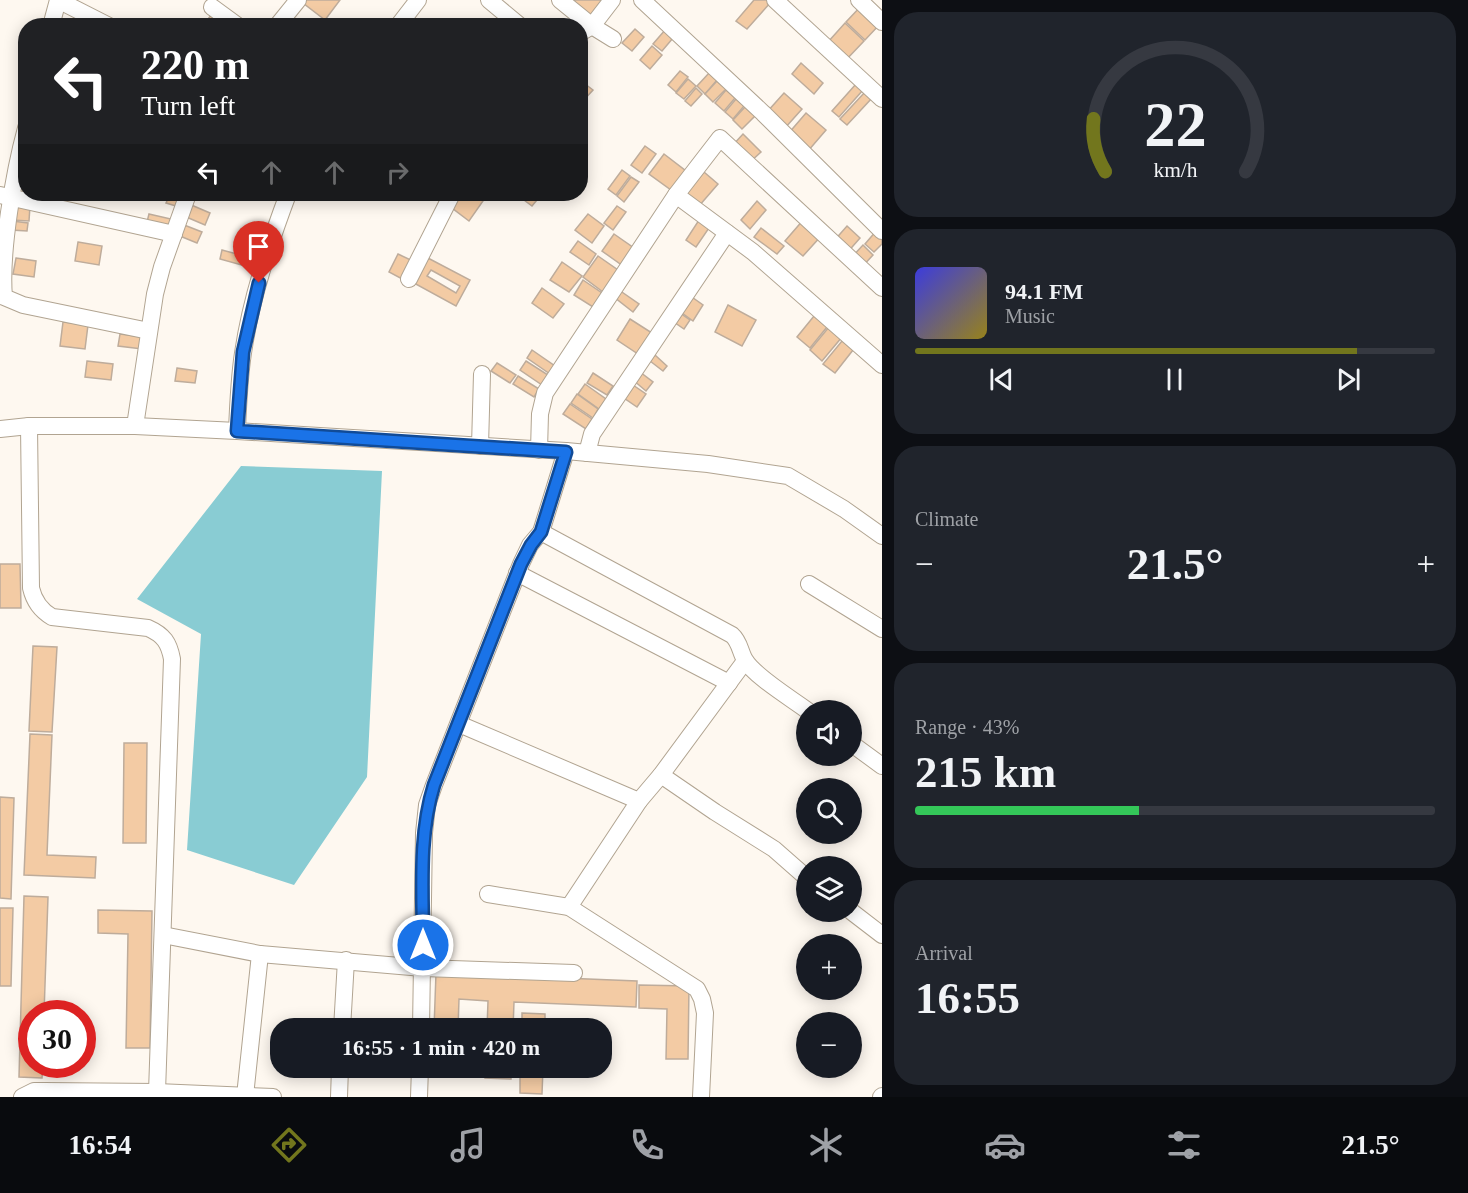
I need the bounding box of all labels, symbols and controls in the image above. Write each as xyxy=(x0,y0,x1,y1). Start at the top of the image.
icon: left xyxy=(42,42,120,120)
text: 220 m xyxy=(141,42,250,88)
text: 22 xyxy=(1144,90,1206,159)
text: Turn left xyxy=(141,91,235,121)
icon: left xyxy=(192,156,225,189)
icon: ahead xyxy=(255,156,288,189)
icon: ahead xyxy=(318,156,351,189)
icon: right xyxy=(381,156,414,189)
text: km/h xyxy=(1153,158,1197,182)
pin xyxy=(233,221,284,283)
icon: arrive xyxy=(242,230,275,263)
text: 94.1 FM xyxy=(1005,279,1083,304)
text: Music xyxy=(1005,305,1055,327)
icon: previous xyxy=(985,363,1018,396)
icon: pause xyxy=(1158,363,1191,396)
icon: next xyxy=(1332,363,1365,396)
text: Climate xyxy=(915,508,978,530)
text: 21.5° xyxy=(1127,539,1223,589)
text: − xyxy=(915,546,934,582)
text: + xyxy=(1416,546,1435,582)
map controls xyxy=(796,700,862,1078)
button: sound xyxy=(796,700,862,766)
text: Range · 43% xyxy=(915,716,1019,738)
text: 215 km xyxy=(915,747,1056,797)
button: search xyxy=(796,778,862,844)
button: layers xyxy=(796,856,862,922)
position arrow xyxy=(391,913,455,977)
button: + xyxy=(796,934,862,1000)
text: Arrival xyxy=(915,942,973,964)
text: 16:55 xyxy=(915,973,1020,1023)
speed limit sign: 30 xyxy=(18,1000,96,1078)
button: − xyxy=(796,1012,862,1078)
text: 16:55 · 1 min · 420 m xyxy=(342,1035,540,1060)
icon: directions xyxy=(268,1124,310,1166)
icon: music xyxy=(447,1124,489,1166)
icon: phone xyxy=(626,1124,668,1166)
icon: climate xyxy=(805,1124,847,1166)
icon: car xyxy=(984,1124,1026,1166)
icon: filters xyxy=(1163,1124,1205,1166)
text: 16:54 xyxy=(68,1130,131,1160)
text: 21.5° xyxy=(1341,1130,1400,1160)

